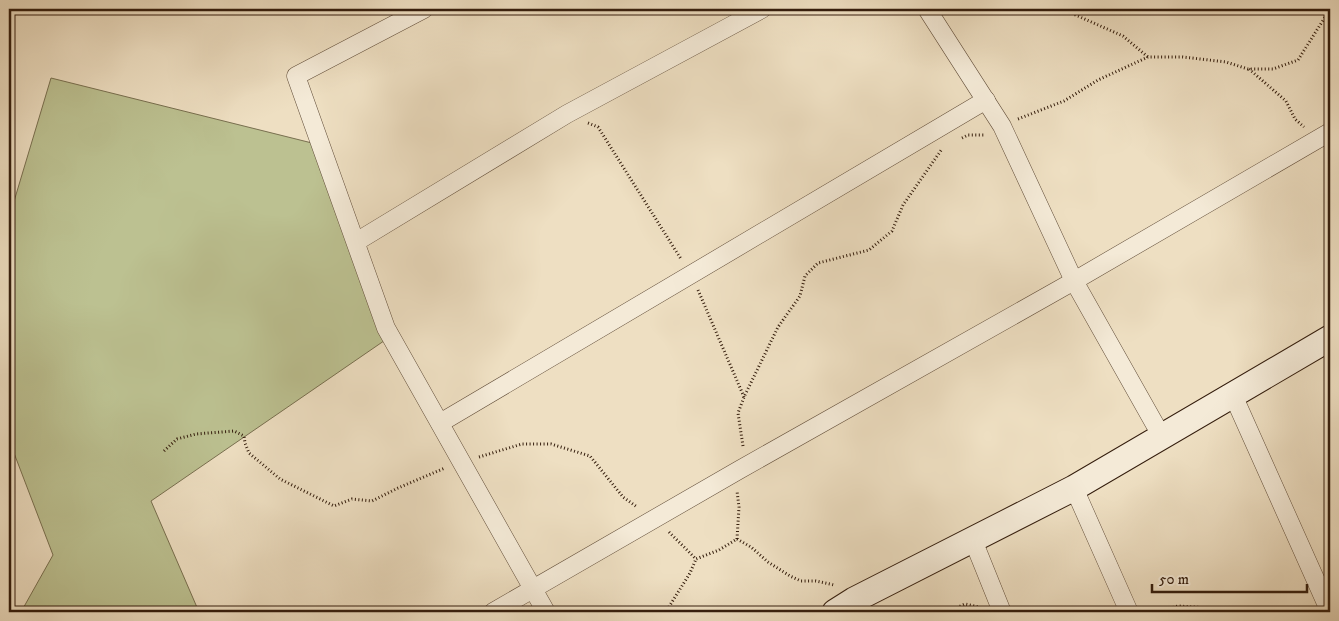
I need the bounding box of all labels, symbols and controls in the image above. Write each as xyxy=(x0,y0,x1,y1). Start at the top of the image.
scale bar xyxy=(1152,561,1306,593)
text: 50 m xyxy=(1159,570,1189,589)

